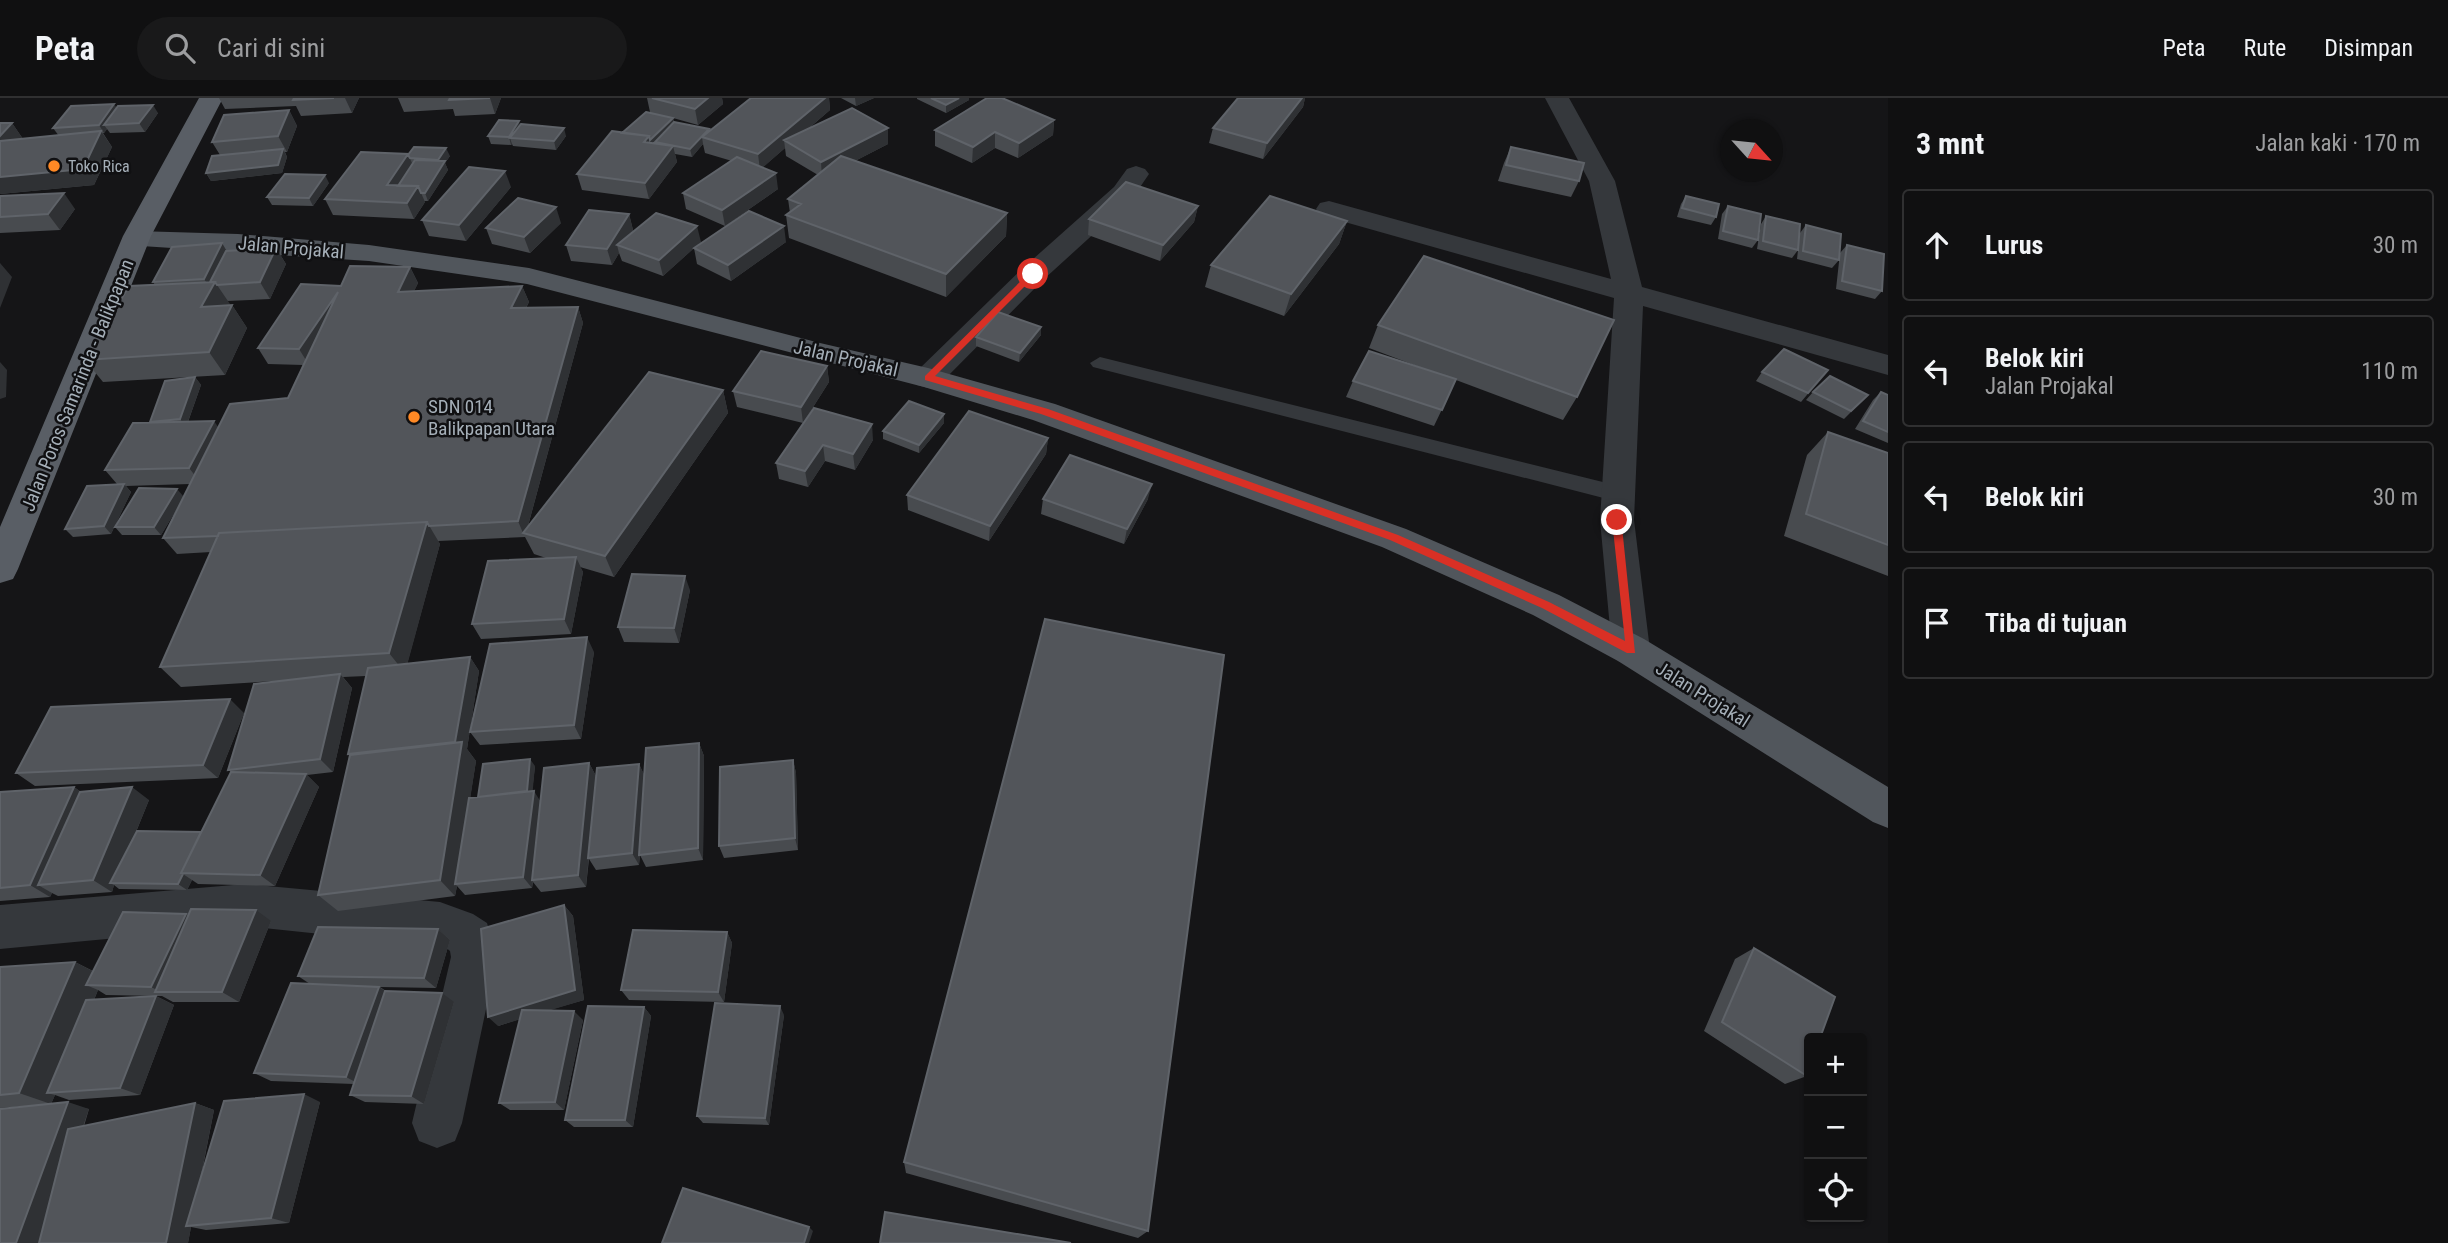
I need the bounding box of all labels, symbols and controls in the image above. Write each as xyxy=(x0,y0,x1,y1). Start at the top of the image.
search box xyxy=(137,17,627,80)
text: Peta xyxy=(35,29,95,68)
icon: search xyxy=(161,29,199,67)
text: Cari di sini xyxy=(217,33,325,63)
text: Peta xyxy=(2163,34,2206,62)
text: Rute xyxy=(2244,34,2286,62)
text: Disimpan xyxy=(2324,34,2413,62)
north arrow xyxy=(1720,119,1783,182)
text: 3 mnt xyxy=(1916,126,1984,161)
text: Jalan kaki · 170 m xyxy=(2255,130,2420,157)
place label: Toko Rica xyxy=(68,157,130,176)
marker: Toko Rica xyxy=(46,158,62,174)
icon: ahead xyxy=(1918,226,1956,264)
text: Lurus xyxy=(1985,230,2043,260)
street label: Jalan Projakal xyxy=(237,231,345,264)
text: 30 m xyxy=(2373,232,2418,259)
street label: Jalan Poros Samarinda - Balikpapan xyxy=(16,256,139,515)
route start xyxy=(1017,258,1048,289)
street label: Jalan Projakal xyxy=(791,335,900,382)
text: Belok kiri xyxy=(1985,343,2084,373)
icon: left xyxy=(1918,352,1956,390)
text: 110 m xyxy=(2361,358,2418,385)
text: Jalan Projakal xyxy=(1985,373,2114,400)
place label: SDN 014 Balikpapan Utara xyxy=(428,395,555,440)
marker: SDN 014 Balikpapan Utara xyxy=(406,409,422,425)
icon: left xyxy=(1918,478,1956,516)
text: Belok kiri xyxy=(1985,482,2084,512)
text: 30 m xyxy=(2373,484,2418,511)
route end xyxy=(1601,504,1632,535)
icon: arrive xyxy=(1918,604,1956,642)
text: Tiba di tujuan xyxy=(1985,608,2127,638)
street label: Jalan Projakal xyxy=(1652,656,1754,732)
map controls xyxy=(1804,1033,1867,1222)
button: + xyxy=(1804,1033,1867,1096)
button: − xyxy=(1804,1096,1867,1159)
button: locate xyxy=(1804,1159,1867,1222)

